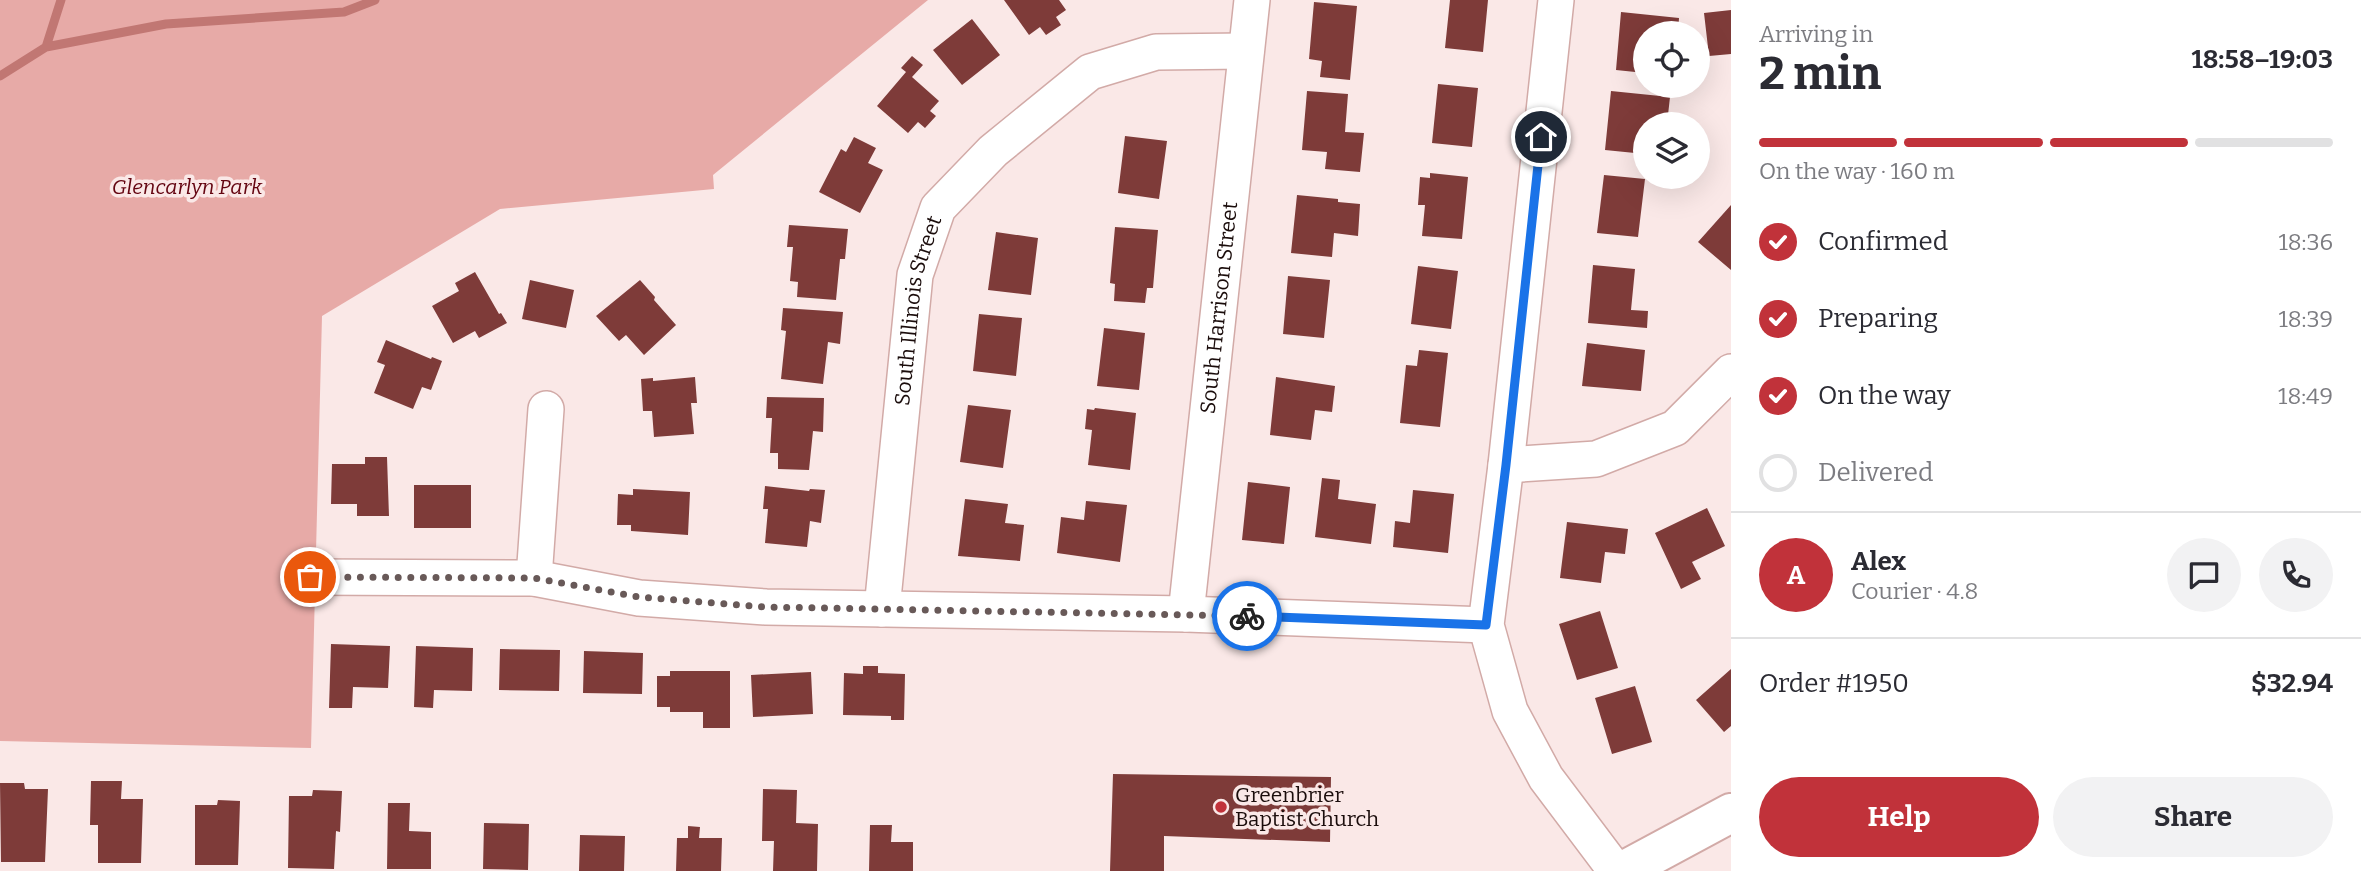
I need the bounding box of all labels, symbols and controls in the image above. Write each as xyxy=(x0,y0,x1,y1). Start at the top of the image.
text: Arriving in xyxy=(1759,20,1873,48)
map controls xyxy=(1633,21,1710,189)
button: locate xyxy=(1633,21,1710,98)
text: 18:58–19:03 xyxy=(2191,44,2333,75)
text: 2 min xyxy=(1759,46,1881,101)
pin xyxy=(1511,107,1571,167)
button: layers xyxy=(1633,112,1710,189)
icon: home xyxy=(1522,118,1560,156)
text: On the way · 160 m xyxy=(1759,157,1955,185)
park label: Glencarlyn Park xyxy=(112,174,263,200)
street label: South Harrison Street xyxy=(1195,200,1243,415)
street label: South Illinois Street xyxy=(889,212,948,407)
icon: check xyxy=(1759,223,1797,261)
text: Confirmed xyxy=(1818,226,1948,257)
text: 18:36 xyxy=(2278,228,2333,256)
icon: check xyxy=(1759,300,1797,338)
text: Preparing xyxy=(1818,303,1938,334)
text: 18:39 xyxy=(2278,305,2333,333)
icon: check xyxy=(1759,377,1797,415)
text: On the way xyxy=(1818,380,1951,411)
text: 18:49 xyxy=(2278,382,2333,410)
text: Delivered xyxy=(1818,457,1933,488)
button: chat xyxy=(2167,538,2241,612)
button: phone xyxy=(2259,538,2333,612)
text: Alex xyxy=(1851,546,1906,577)
pin xyxy=(280,547,340,607)
icon: bag xyxy=(291,558,329,596)
text: A xyxy=(1787,560,1805,591)
text: Courier · 4.8 xyxy=(1851,577,1978,605)
courier xyxy=(1212,581,1282,651)
icon: bike xyxy=(1228,597,1266,635)
text: Order #1950 xyxy=(1759,668,1909,699)
text: $32.94 xyxy=(2251,668,2333,699)
button: Help xyxy=(1759,777,2039,857)
button: Share xyxy=(2053,777,2333,857)
place label: Greenbrier Baptist Church xyxy=(1235,782,1379,832)
marker: Greenbrier Baptist Church xyxy=(1213,799,1229,815)

